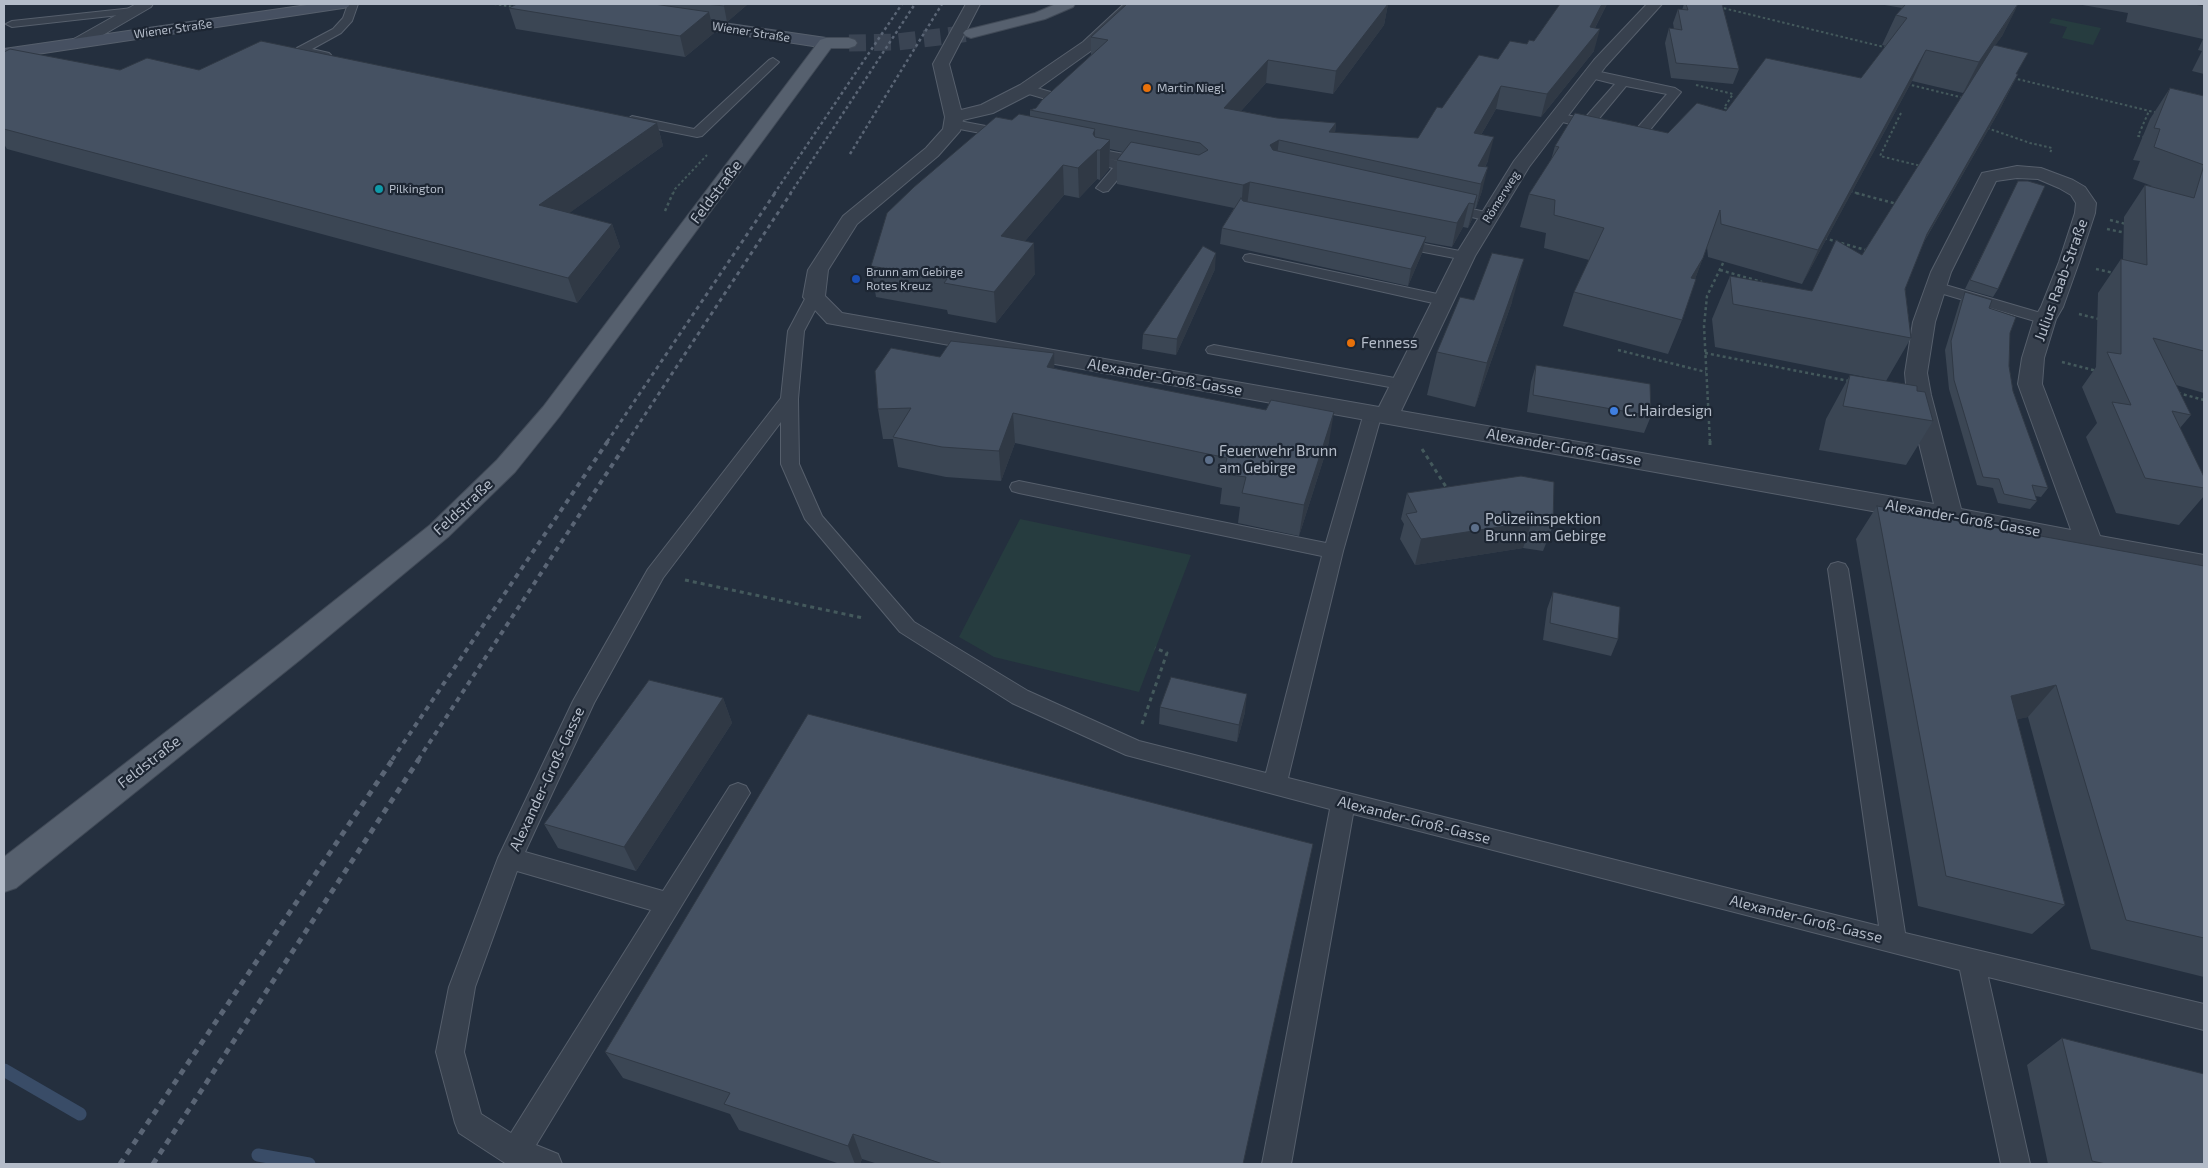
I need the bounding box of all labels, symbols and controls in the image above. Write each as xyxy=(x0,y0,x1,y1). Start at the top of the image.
street label: Wiener Straße xyxy=(133,16,213,42)
street label: Wiener Straße xyxy=(711,19,791,45)
place label: Martin Niegl xyxy=(1157,81,1224,95)
marker: Martin Niegl xyxy=(1141,82,1153,94)
street label: Feldstraße xyxy=(686,157,746,227)
street label: Römerweg xyxy=(1479,168,1523,226)
place label: Pilkington xyxy=(389,182,444,196)
marker: Pilkington xyxy=(373,183,385,195)
street label: Julius Raab-Straße xyxy=(2031,216,2091,344)
place label: Brunn am Gebirge Rotes Kreuz xyxy=(866,265,963,293)
marker: Brunn am Gebirge Rotes Kreuz xyxy=(850,273,862,285)
place label: Fenness xyxy=(1361,334,1418,352)
marker: Fenness xyxy=(1345,337,1357,349)
street label: Alexander-Groß-Gasse xyxy=(1086,355,1244,399)
place label: C. Hairdesign xyxy=(1624,402,1712,420)
marker: C. Hairdesign xyxy=(1608,405,1620,417)
street label: Alexander-Groß-Gasse xyxy=(1485,425,1643,469)
place label: Feuerwehr Brunn am Gebirge xyxy=(1219,442,1337,477)
marker: Feuerwehr Brunn am Gebirge xyxy=(1203,454,1215,466)
street label: Feldstraße xyxy=(430,475,496,539)
street label: Alexander-Groß-Gasse xyxy=(1884,496,2042,540)
place label: Polizeiinspektion Brunn am Gebirge xyxy=(1485,510,1606,545)
marker: Polizeiinspektion Brunn am Gebirge xyxy=(1469,522,1481,534)
street label: Alexander-Groß-Gasse xyxy=(506,704,588,854)
street label: Feldstraße xyxy=(114,732,184,792)
street label: Alexander-Groß-Gasse xyxy=(1336,792,1492,848)
street label: Alexander-Groß-Gasse xyxy=(1728,891,1884,947)

